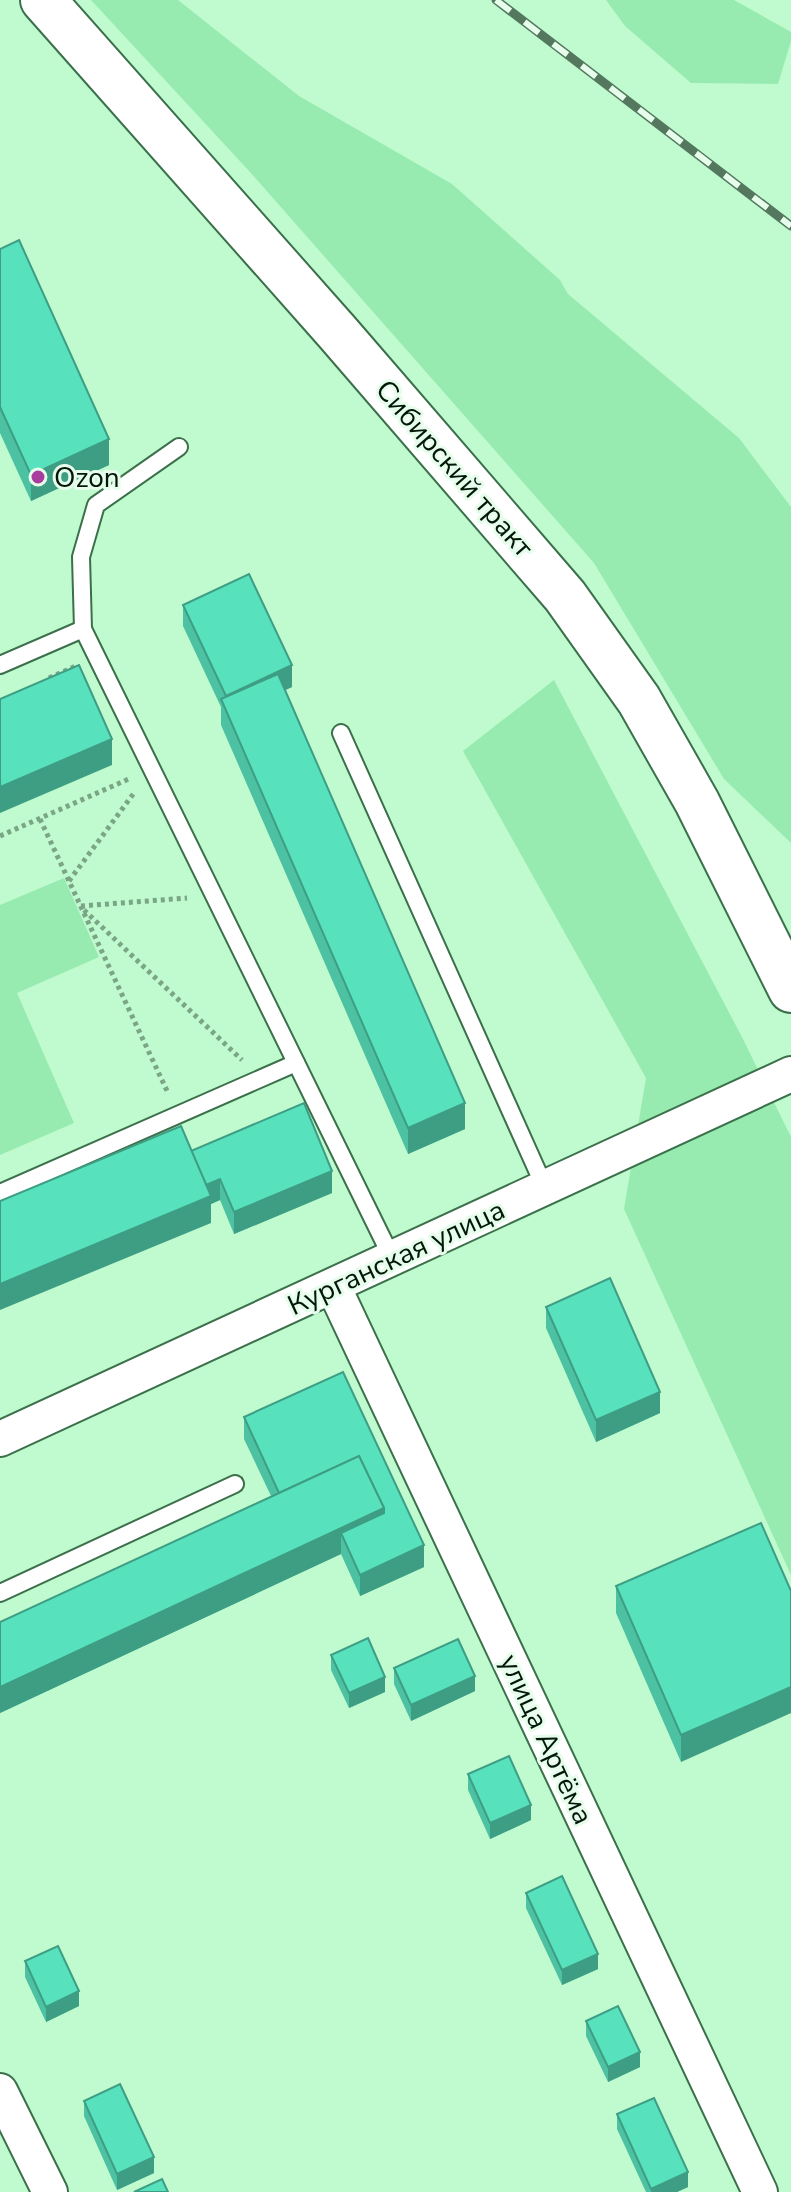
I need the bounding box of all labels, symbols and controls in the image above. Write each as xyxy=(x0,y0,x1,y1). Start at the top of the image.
street label: Сибирский тракт xyxy=(367,372,542,566)
place label: Ozon xyxy=(54,459,120,497)
marker: Ozon xyxy=(29,468,47,486)
street label: Курганская улица xyxy=(282,1191,511,1325)
street label: улица Артёма xyxy=(490,1648,602,1831)

